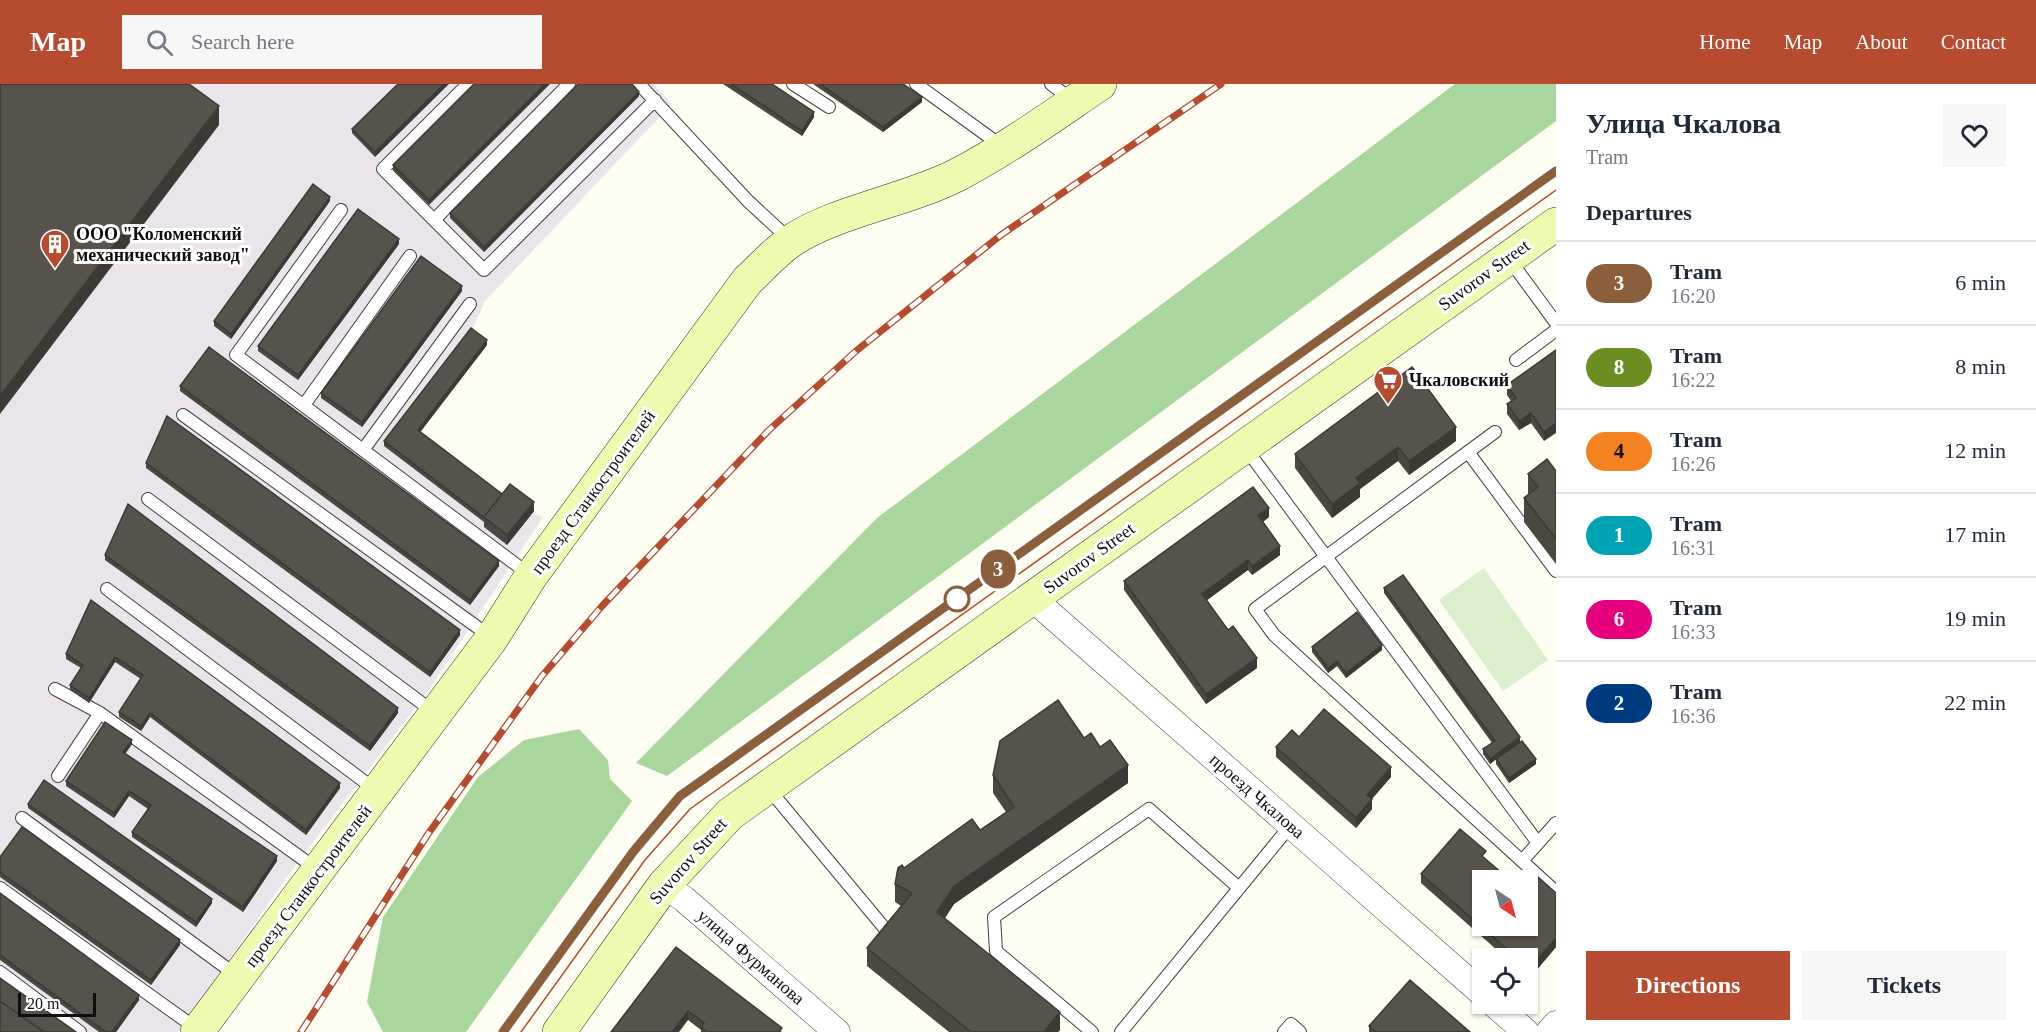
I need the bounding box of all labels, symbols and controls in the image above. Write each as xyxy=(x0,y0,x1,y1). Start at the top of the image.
search box xyxy=(122,15,542,69)
text: Map xyxy=(30,26,86,57)
icon: search xyxy=(143,26,176,59)
text: Search here xyxy=(191,29,294,54)
text: Home xyxy=(1699,30,1751,54)
text: Map xyxy=(1784,30,1822,54)
text: About xyxy=(1855,30,1908,54)
text: Contact xyxy=(1941,30,2006,54)
button: heart xyxy=(1943,104,2006,167)
text: Улица Чкалова xyxy=(1586,108,1781,139)
text: Tram xyxy=(1586,146,1629,168)
text: Departures xyxy=(1586,200,1692,225)
place label: ООО "Коломенский механический завод" xyxy=(76,224,250,265)
building icon: ООО "Коломенский механический завод" xyxy=(39,228,71,270)
street label: Suvorov Street xyxy=(1435,235,1533,315)
text: Tram xyxy=(1670,259,1722,284)
text: 6 min xyxy=(1955,270,2006,295)
text: 3 xyxy=(1614,271,1624,295)
text: 16:20 xyxy=(1670,285,1716,307)
text: Tram xyxy=(1670,343,1722,368)
text: 8 min xyxy=(1955,354,2006,379)
text: 8 xyxy=(1614,355,1624,379)
supermarket icon: Чкаловский xyxy=(1372,364,1404,406)
text: 16:22 xyxy=(1670,369,1716,391)
place label: Чкаловский xyxy=(1409,370,1509,390)
street label: проезд Станкостроителей xyxy=(527,406,659,578)
text: Tram xyxy=(1670,427,1722,452)
text: 12 min xyxy=(1944,438,2006,463)
text: 4 xyxy=(1614,439,1624,463)
text: 16:26 xyxy=(1670,453,1716,475)
text: Tram xyxy=(1670,511,1722,536)
street label: Suvorov Street xyxy=(1040,518,1138,598)
text: 17 min xyxy=(1944,522,2006,547)
text: 1 xyxy=(1614,523,1624,547)
text: 16:31 xyxy=(1670,537,1716,559)
line badge: 3 xyxy=(978,550,1018,588)
text: 3 xyxy=(993,557,1003,581)
unlabelled marker xyxy=(944,586,970,612)
text: Tram xyxy=(1670,595,1722,620)
text: 19 min xyxy=(1944,606,2006,631)
text: 6 xyxy=(1614,607,1624,631)
text: 16:33 xyxy=(1670,621,1716,643)
text: Tram xyxy=(1670,679,1722,704)
text: 22 min xyxy=(1944,690,2006,715)
text: 2 xyxy=(1614,691,1624,715)
text: 16:36 xyxy=(1670,705,1716,727)
street label: проезд Чкалова xyxy=(1206,749,1308,843)
street label: проезд Станкостроителей xyxy=(241,801,376,971)
street label: Suvorov Street xyxy=(645,814,731,908)
north arrow xyxy=(1472,870,1538,936)
map controls xyxy=(1472,870,1538,1014)
street label: улица Фурманова xyxy=(693,905,809,1009)
button: locate xyxy=(1472,948,1538,1014)
button: Directions xyxy=(1586,951,1790,1020)
button: Tickets xyxy=(1802,951,2006,1020)
scale bar xyxy=(18,990,96,1018)
text: 20 m xyxy=(27,995,59,1012)

